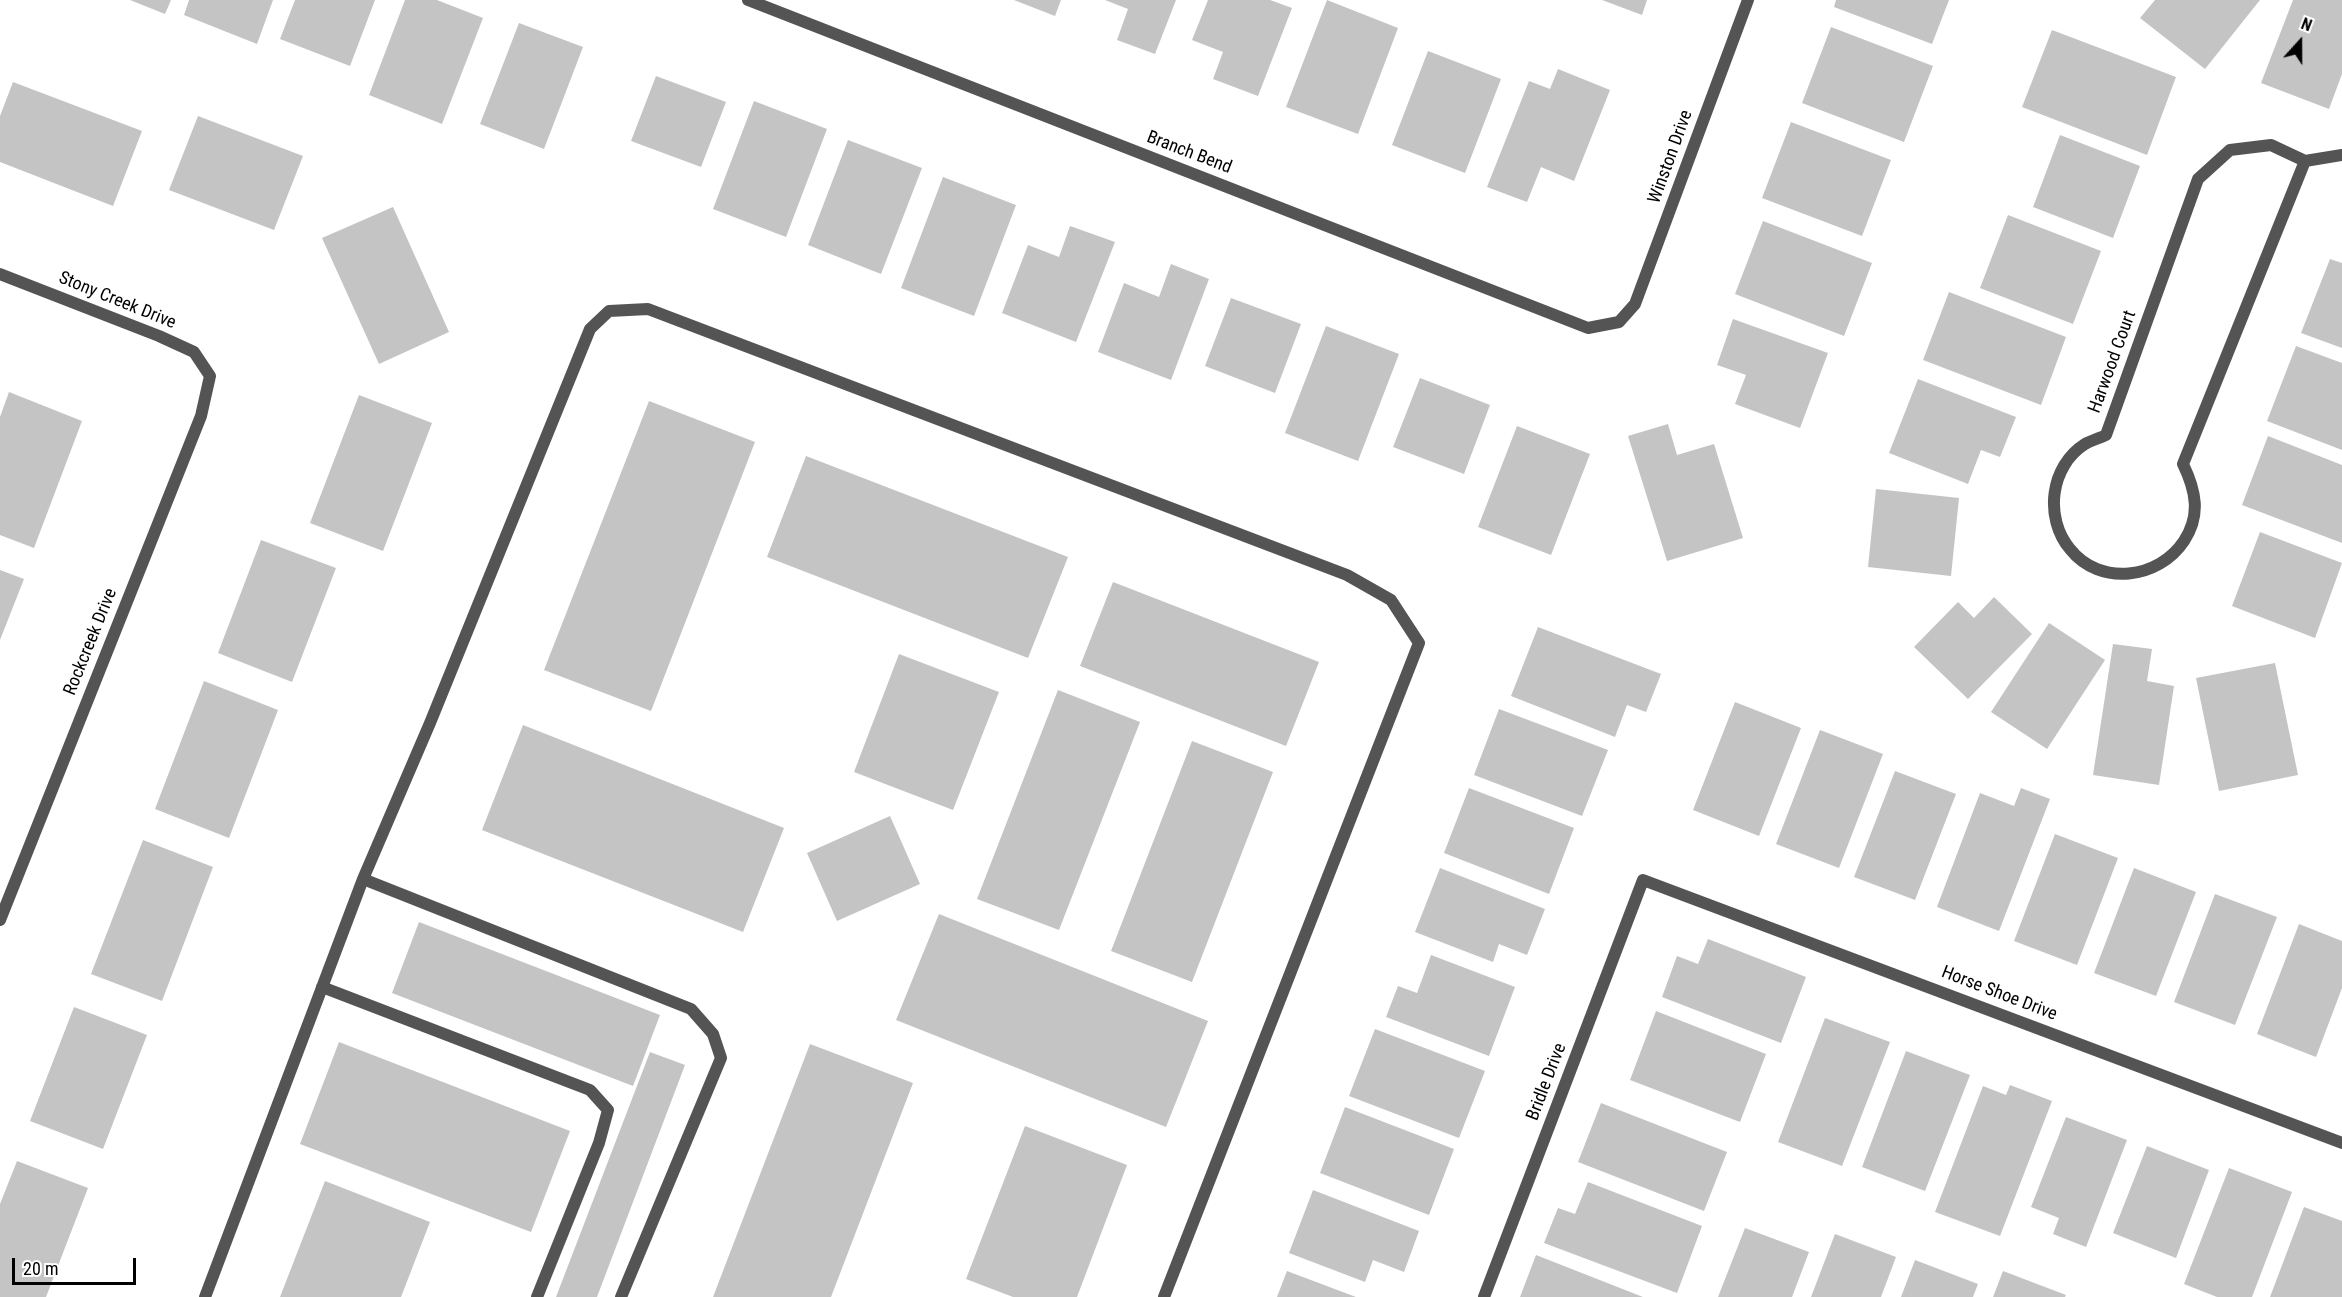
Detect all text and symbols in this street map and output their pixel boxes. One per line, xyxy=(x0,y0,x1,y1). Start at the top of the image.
north arrow xyxy=(2270,12,2330,72)
text: N xyxy=(2299,14,2315,35)
street label: Winston Drive xyxy=(1644,107,1698,207)
street label: Branch Bend xyxy=(1143,127,1235,179)
street label: Stony Creek Drive xyxy=(55,268,179,334)
street label: Harwood Court xyxy=(2084,308,2142,416)
street label: Rockcreek Drive xyxy=(60,585,122,699)
street label: Horse Shoe Drive xyxy=(1938,962,2060,1026)
street label: Bridle Drive xyxy=(1522,1040,1572,1124)
scale bar xyxy=(15,1246,140,1284)
text: 20 m xyxy=(23,1258,58,1279)

